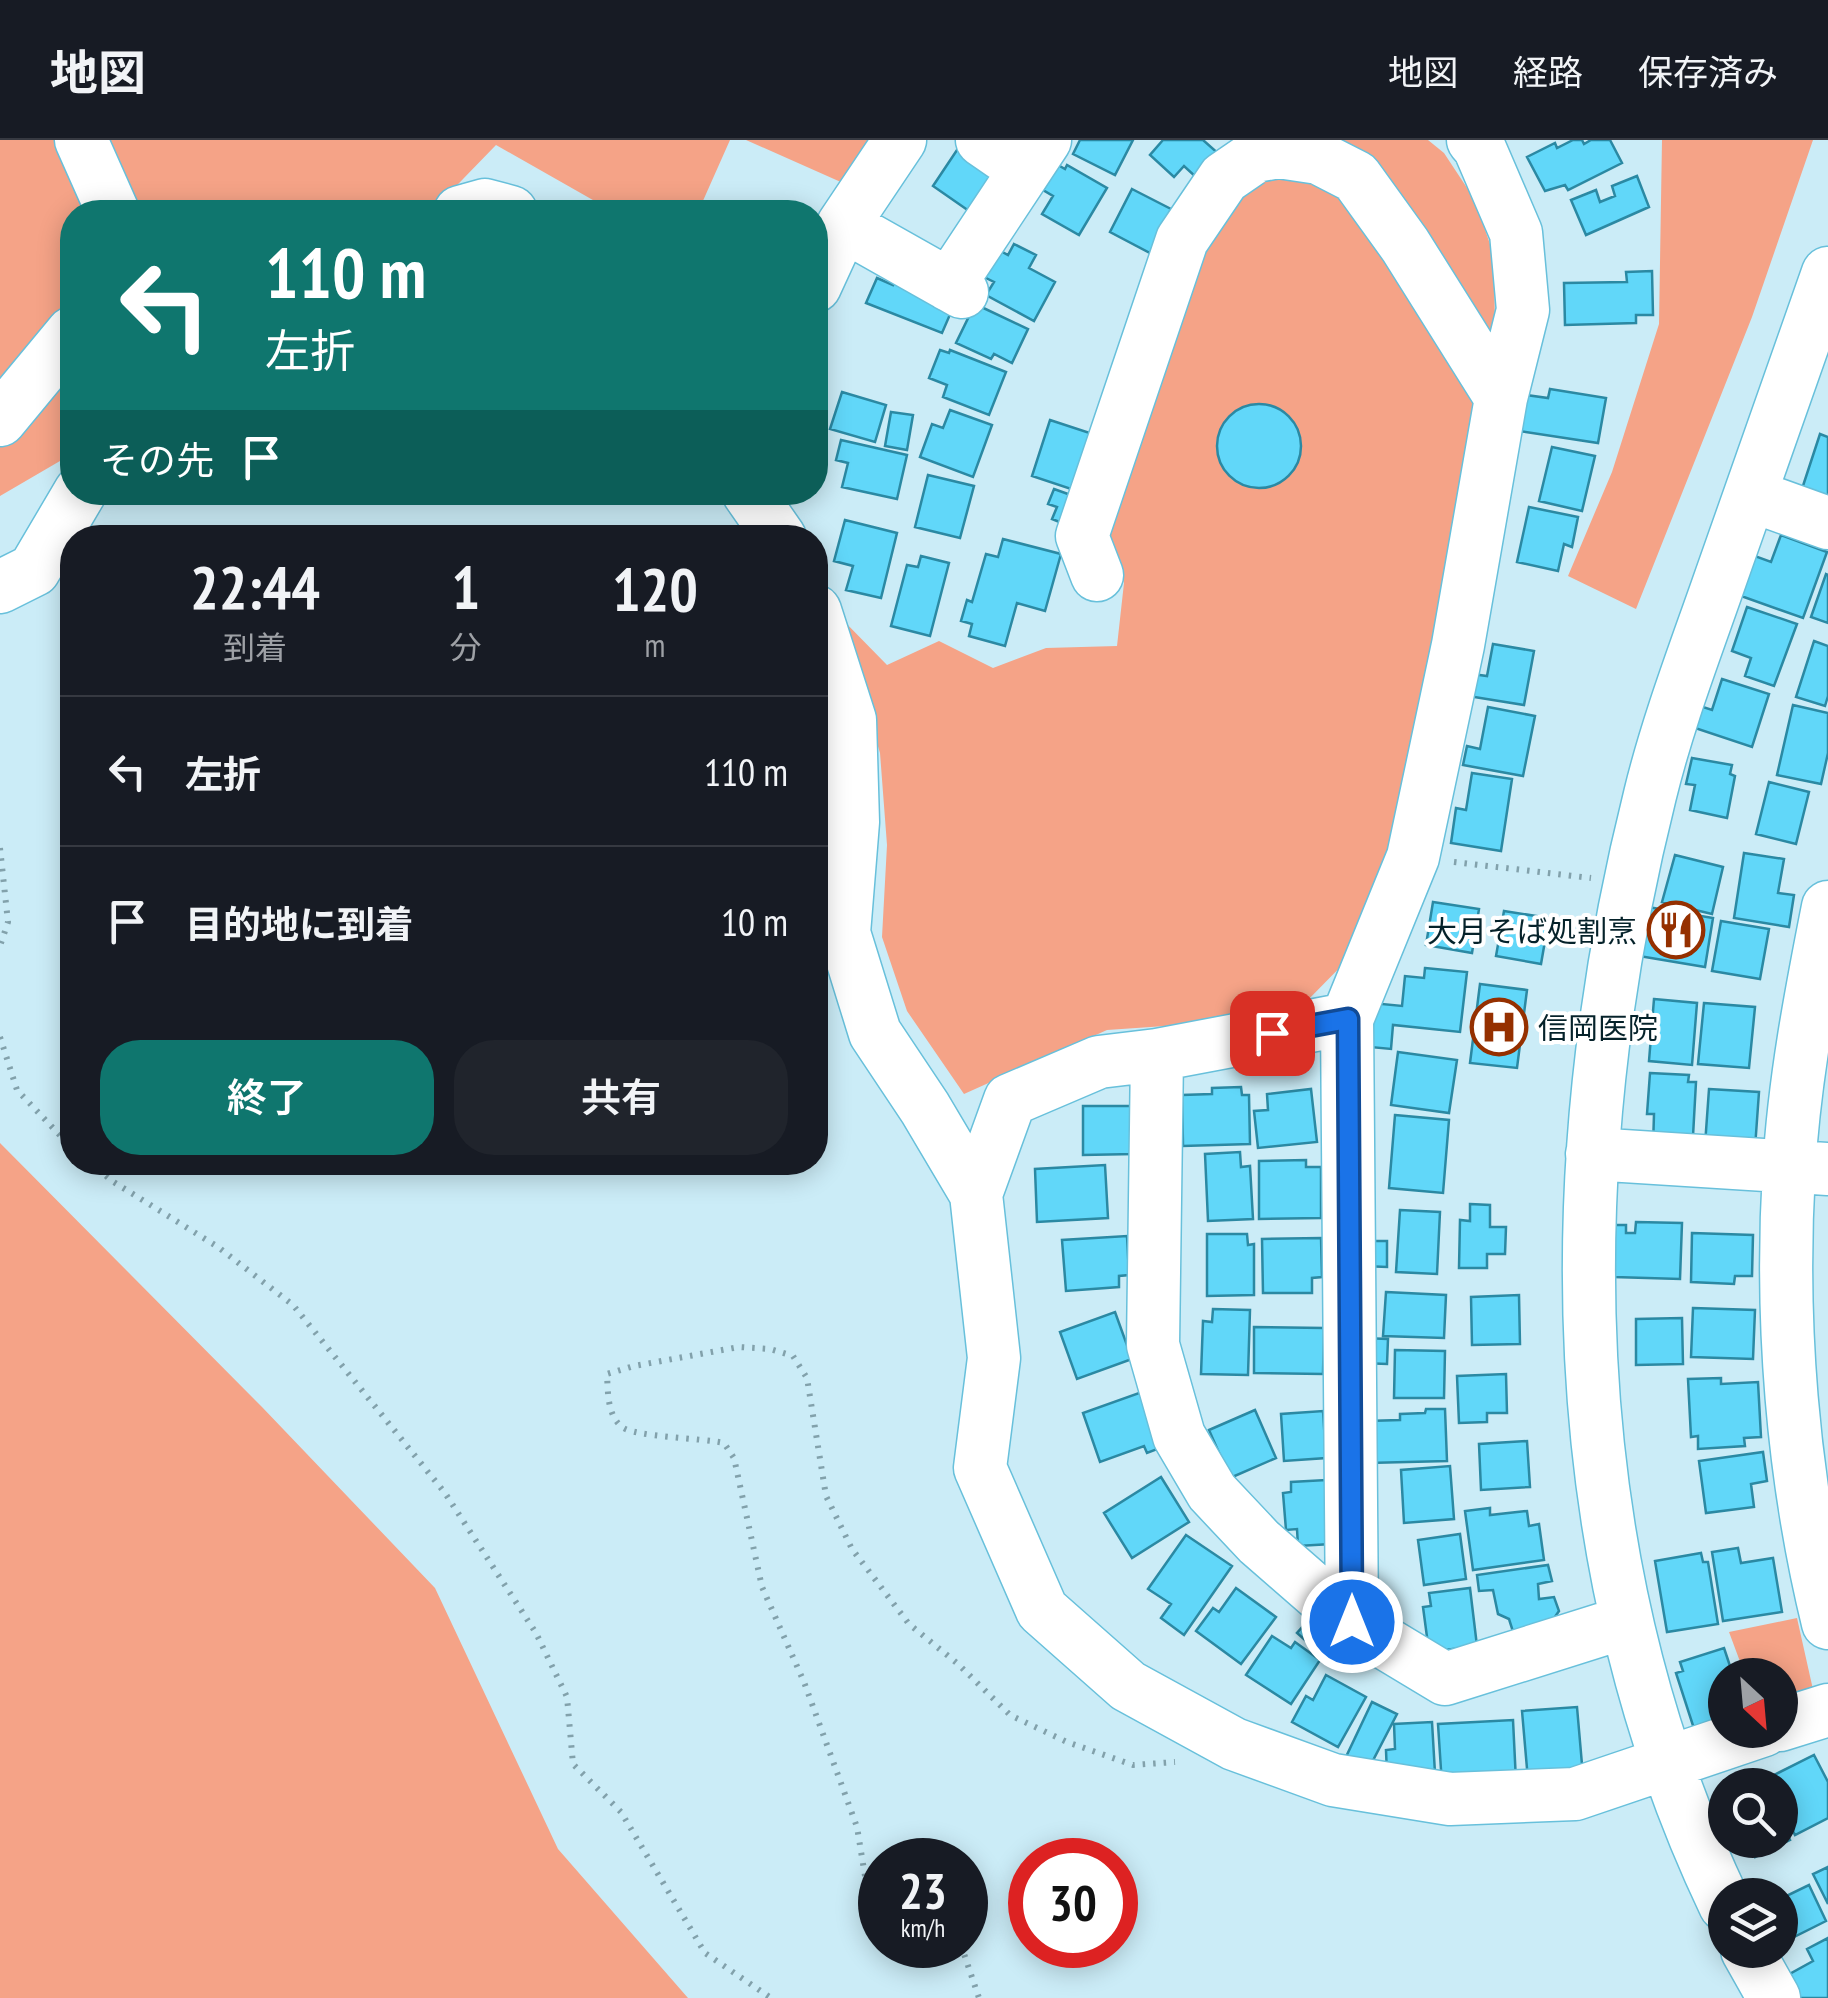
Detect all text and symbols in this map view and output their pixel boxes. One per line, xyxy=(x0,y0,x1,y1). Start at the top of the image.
text: 地図 xyxy=(50,41,146,103)
text: 地図 xyxy=(1388,49,1458,95)
text: 経路 xyxy=(1513,49,1583,95)
text: 保存済み xyxy=(1638,49,1778,95)
text: 110 m xyxy=(265,227,426,317)
icon: left xyxy=(100,240,230,370)
text: 左折 xyxy=(265,321,355,379)
icon: arrive xyxy=(234,430,289,485)
text: その先 xyxy=(100,435,214,484)
text: 22:44 xyxy=(190,548,320,626)
text: 1 xyxy=(452,548,480,626)
text: 120 xyxy=(612,550,698,628)
text: m xyxy=(644,624,665,666)
text: 到着 xyxy=(223,626,287,668)
text: 分 xyxy=(450,626,482,668)
icon: left xyxy=(100,744,155,799)
text: 110 m xyxy=(704,747,788,796)
text: 左折 xyxy=(185,749,261,798)
icon: arrive xyxy=(100,894,155,949)
text: 10 m xyxy=(721,897,788,946)
text: 目的地に到着 xyxy=(185,899,413,948)
restaurant icon: 大月そば処割烹 xyxy=(1646,900,1706,960)
place label: 大月そば処割烹 xyxy=(1427,911,1637,950)
pin xyxy=(1230,991,1315,1076)
hospital icon: 信岡医院 xyxy=(1469,997,1529,1057)
icon: arrive xyxy=(1245,1006,1300,1061)
place label: 信岡医院 xyxy=(1538,1008,1658,1047)
button: 終了 xyxy=(100,1040,434,1155)
button: 共有 xyxy=(454,1040,788,1155)
position arrow xyxy=(1300,1570,1404,1674)
north arrow xyxy=(1708,1658,1798,1748)
map controls xyxy=(1708,1658,1798,1968)
button: search xyxy=(1708,1768,1798,1858)
speed limit sign: 30 xyxy=(1008,1838,1138,1968)
text: 23 xyxy=(899,1858,947,1923)
button: layers xyxy=(1708,1878,1798,1968)
text: km/h xyxy=(901,1912,945,1944)

